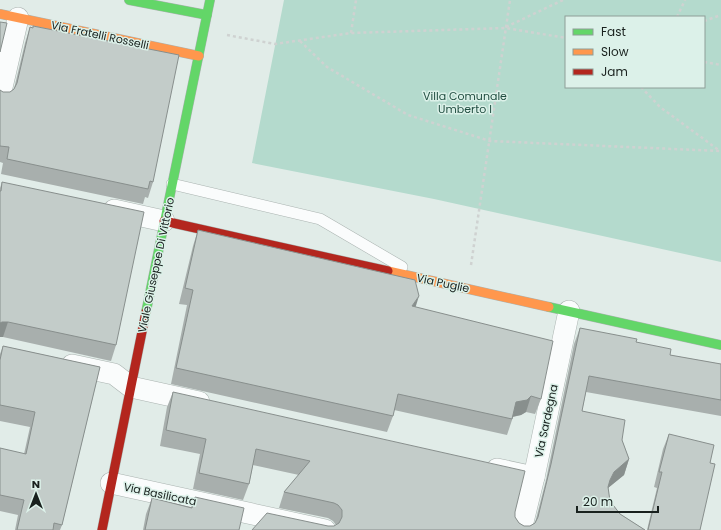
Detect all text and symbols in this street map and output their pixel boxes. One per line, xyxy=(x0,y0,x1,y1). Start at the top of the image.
legend xyxy=(565,16,705,88)
street label: Via Fratelli Rosselli xyxy=(50,17,151,53)
text: Fast xyxy=(601,23,626,40)
text: Slow xyxy=(601,43,629,60)
text: Jam xyxy=(601,63,628,80)
park label: Villa Comunale Umberto I xyxy=(423,88,507,117)
street label: Viale Giuseppe Di Vittorio xyxy=(134,196,178,334)
street label: Via Puglie xyxy=(415,270,471,296)
street label: Via Sardegna xyxy=(530,383,562,459)
north arrow xyxy=(16,474,56,514)
text: N xyxy=(32,476,40,492)
street label: Via Basilicata xyxy=(122,478,198,510)
scale bar xyxy=(577,488,658,514)
text: 20 m xyxy=(583,493,613,510)

